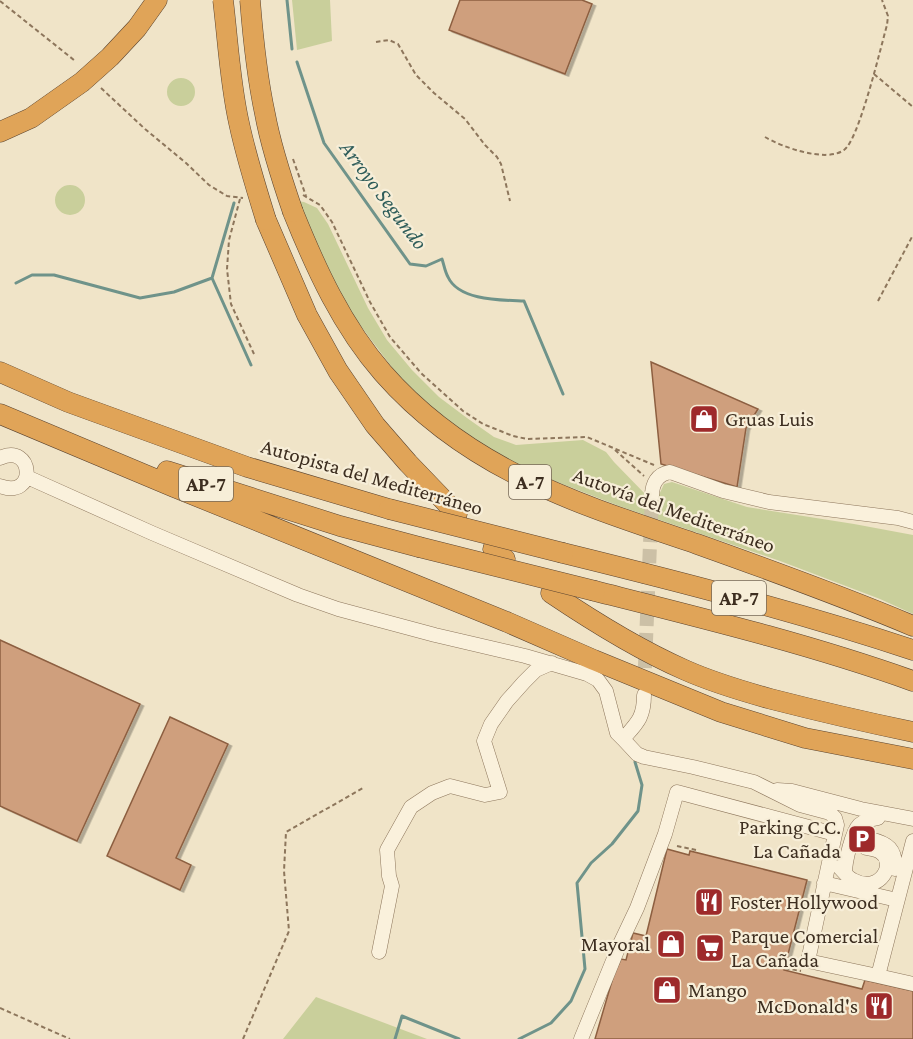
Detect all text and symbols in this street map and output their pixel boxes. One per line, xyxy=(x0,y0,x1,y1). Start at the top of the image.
water label: Arroyo Segundo xyxy=(334,135,433,254)
shop icon: Gruas Luis xyxy=(688,403,720,435)
place label: Gruas Luis xyxy=(725,407,814,431)
street label: Autopista del Mediterráneo xyxy=(258,434,486,520)
street label: Autovía del Mediterráneo xyxy=(570,462,778,558)
road number: A-7 xyxy=(509,465,551,499)
road number: AP-7 xyxy=(179,467,233,501)
road number: AP-7 xyxy=(712,581,766,615)
place label: Parking C.C. La Cañada xyxy=(739,815,841,863)
parking icon: Parking C.C. La Cañada xyxy=(846,823,878,855)
restaurant icon: Foster Hollywood xyxy=(693,886,725,918)
place label: Foster Hollywood xyxy=(730,890,878,914)
place label: Parque Comercial La Cañada xyxy=(731,924,878,972)
shop icon: Mayoral xyxy=(655,928,687,960)
place label: Mayoral xyxy=(581,932,650,956)
supermarket icon: Parque Comercial La Cañada xyxy=(694,932,726,964)
shop icon: Mango xyxy=(651,974,683,1006)
place label: Mango xyxy=(688,978,747,1002)
restaurant icon: McDonald's xyxy=(863,990,895,1022)
place label: McDonald's xyxy=(757,994,858,1018)

